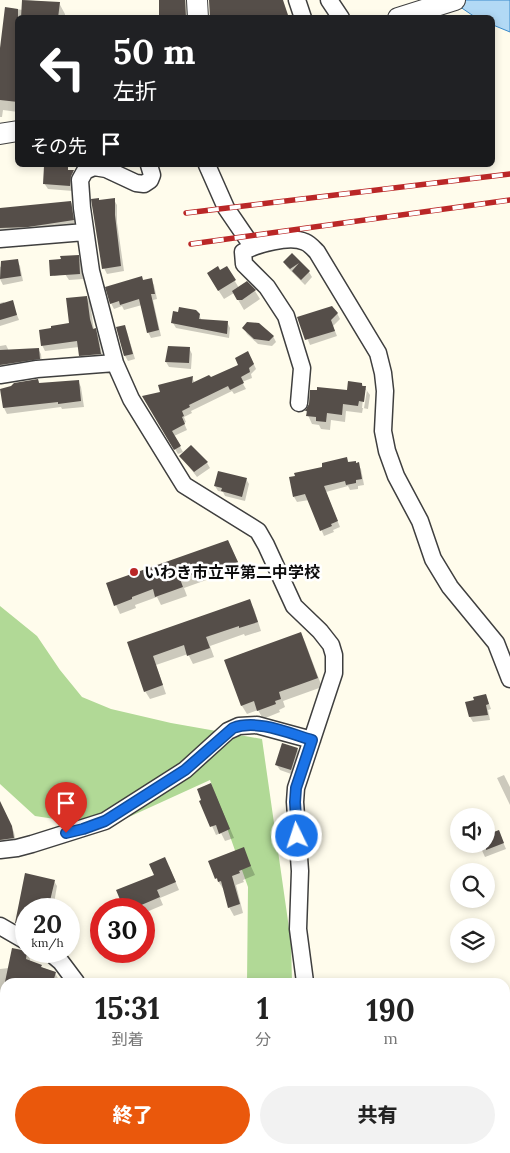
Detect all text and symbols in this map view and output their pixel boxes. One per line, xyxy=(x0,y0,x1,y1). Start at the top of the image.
text: 50 m xyxy=(113,29,196,74)
icon: left xyxy=(30,35,95,100)
text: 左折 xyxy=(113,77,157,105)
icon: arrive xyxy=(97,130,125,158)
text: その先 xyxy=(30,134,87,158)
place label: いわき市立平第二中学校 xyxy=(144,562,320,582)
marker: いわき市立平第二中学校 xyxy=(128,566,140,578)
pin xyxy=(45,782,87,833)
icon: arrive xyxy=(52,789,80,817)
map controls xyxy=(450,808,495,963)
button: sound xyxy=(450,808,495,853)
position arrow xyxy=(270,809,322,861)
button: search xyxy=(450,863,495,908)
speed limit sign: 30 xyxy=(90,898,155,963)
text: 20 xyxy=(33,908,62,940)
button: layers xyxy=(450,918,495,963)
text: km/h xyxy=(31,935,64,950)
text: 15:31 xyxy=(95,989,160,1027)
text: 1 xyxy=(257,989,269,1027)
text: 190 xyxy=(366,991,415,1029)
text: m xyxy=(383,1028,398,1048)
text: 到着 xyxy=(112,1029,144,1049)
text: 分 xyxy=(255,1029,271,1049)
button: 終了 xyxy=(15,1086,250,1144)
button: 共有 xyxy=(260,1086,495,1144)

